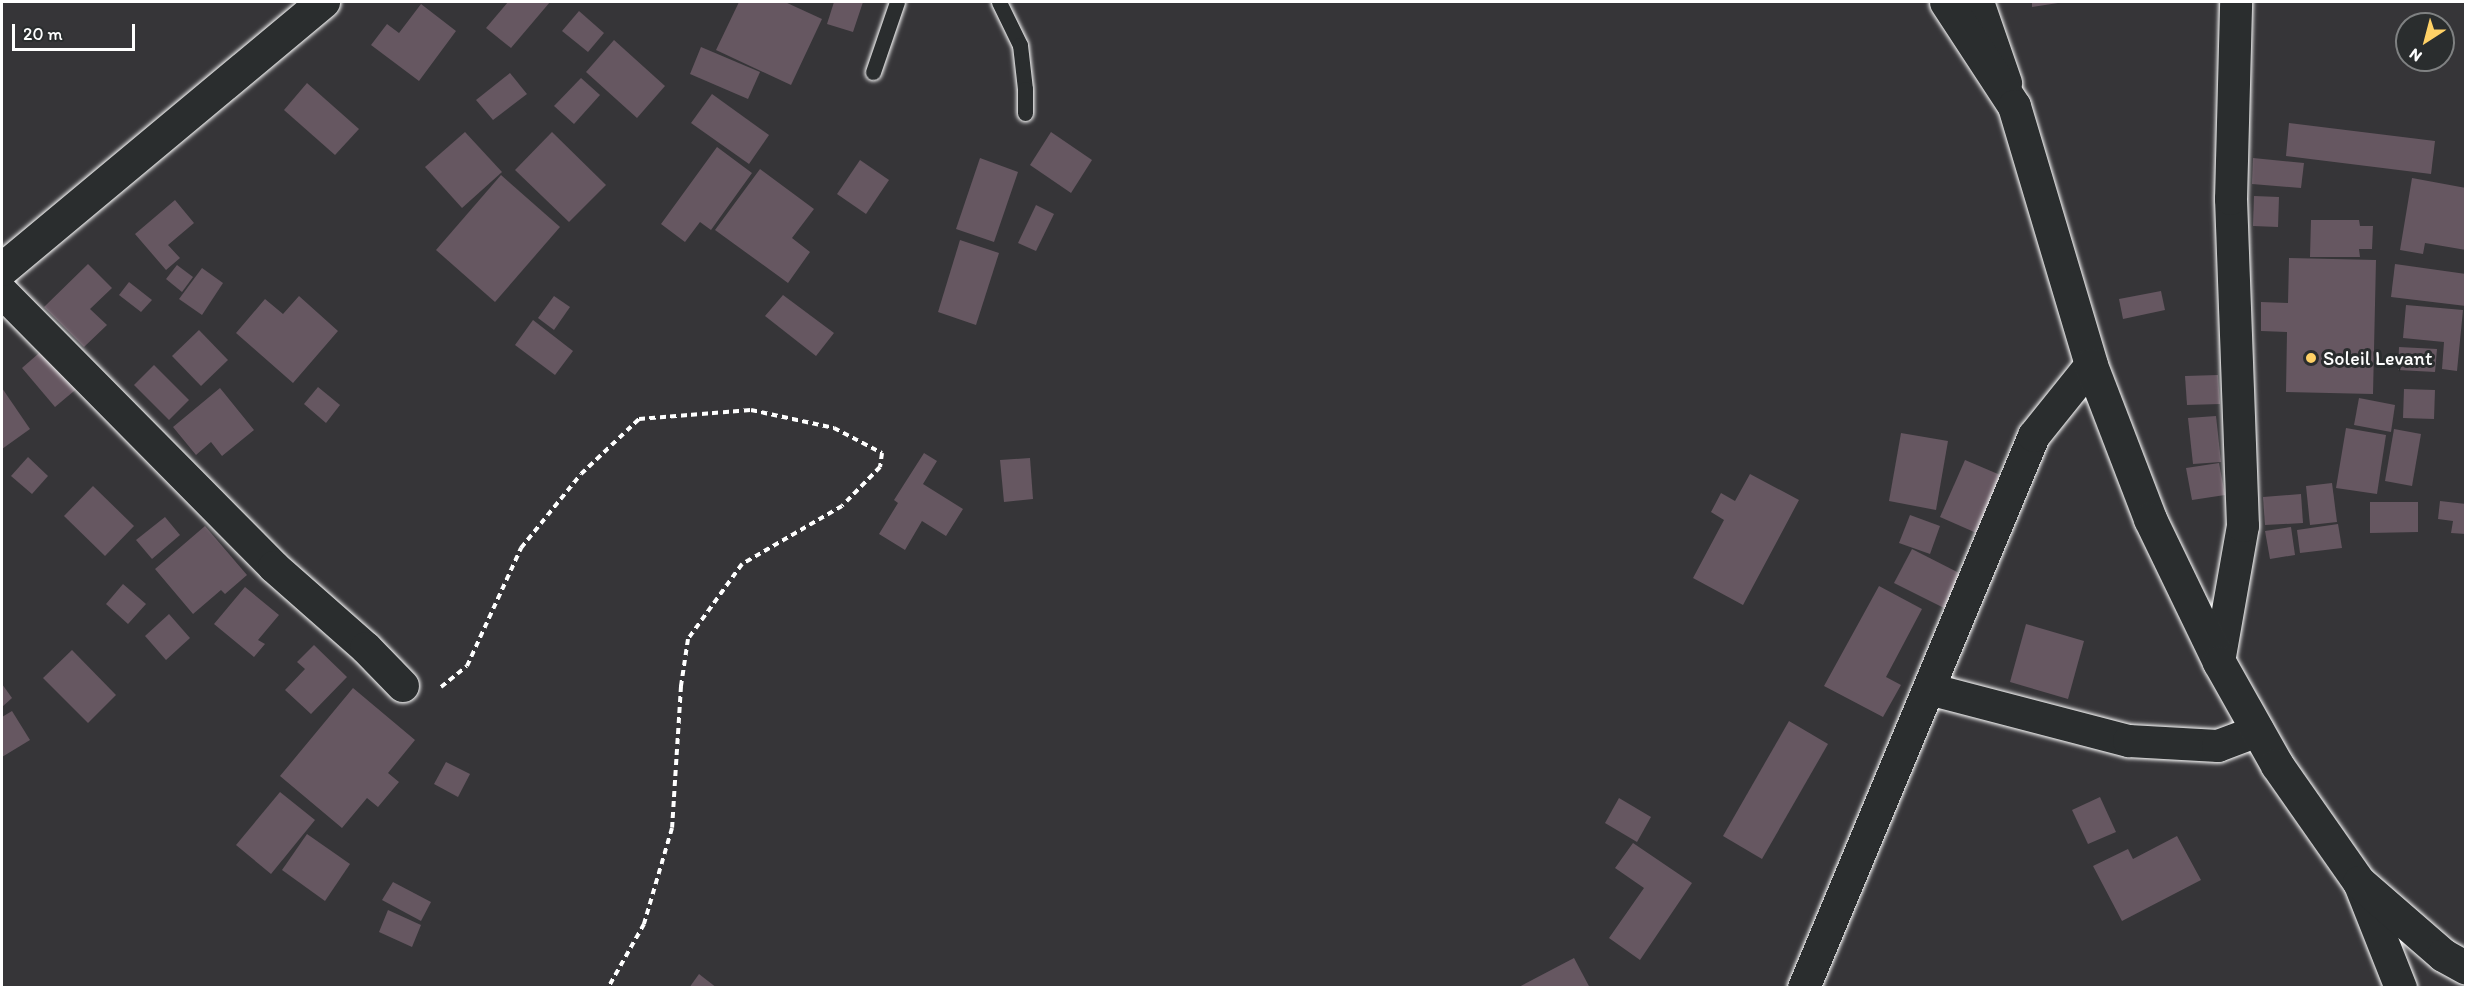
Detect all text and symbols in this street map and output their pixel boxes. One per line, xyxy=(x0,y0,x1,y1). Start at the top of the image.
scale bar xyxy=(15,12,138,50)
north arrow xyxy=(2395,12,2455,72)
text: 20 m xyxy=(23,23,63,45)
text: N xyxy=(2405,44,2425,66)
place label: Soleil Levant xyxy=(2323,346,2432,370)
marker: Soleil Levant xyxy=(2304,351,2318,365)

